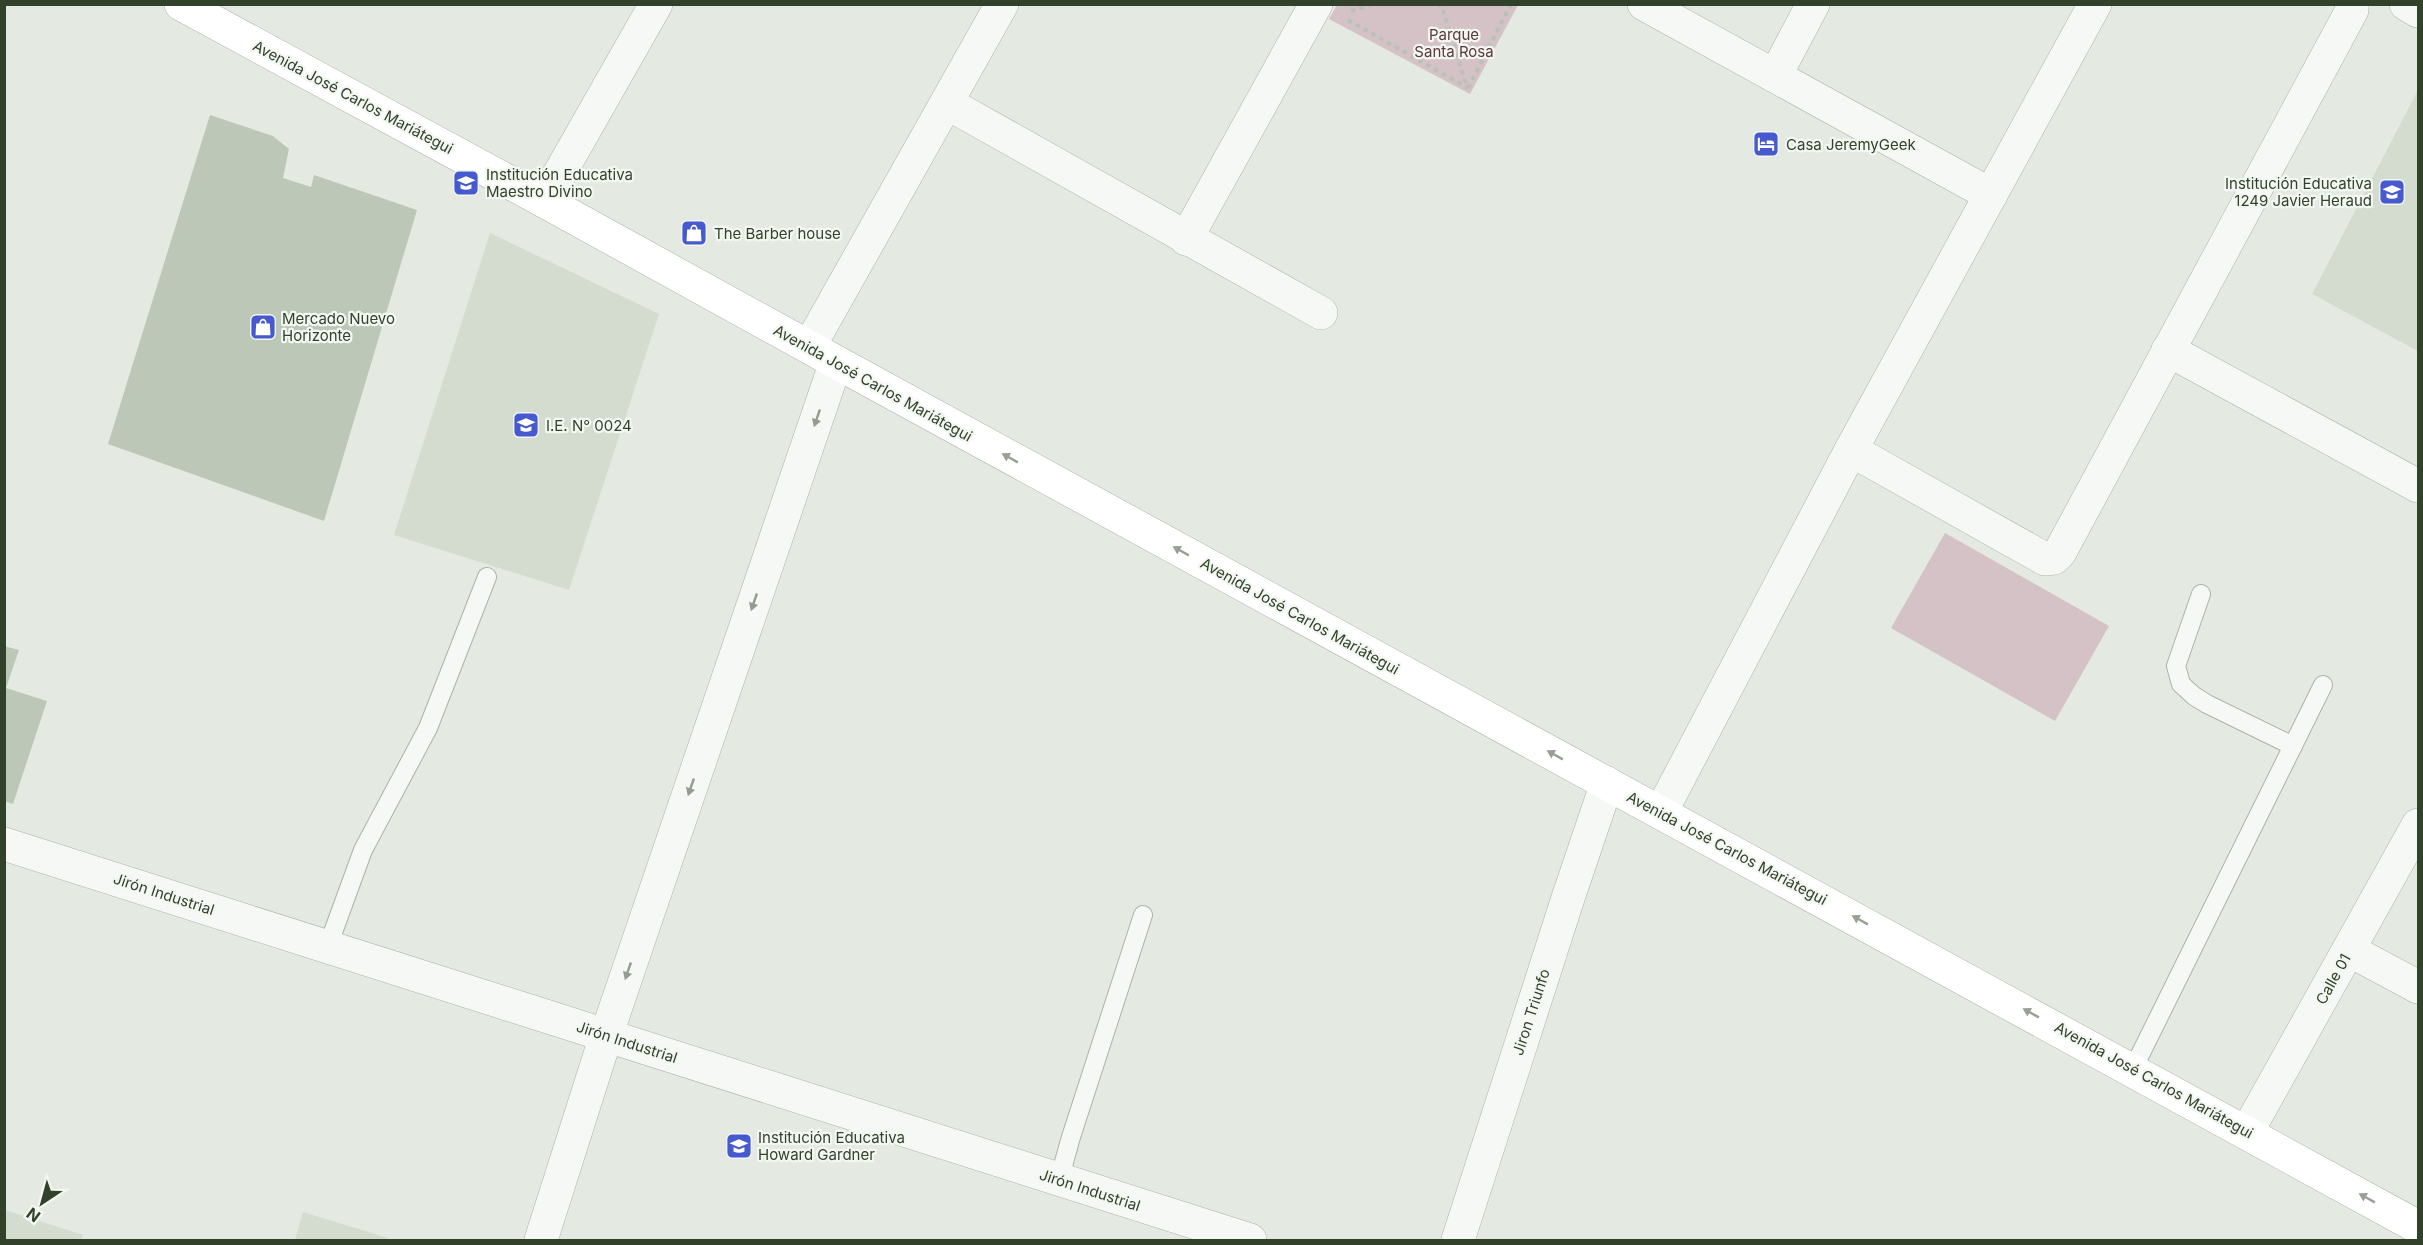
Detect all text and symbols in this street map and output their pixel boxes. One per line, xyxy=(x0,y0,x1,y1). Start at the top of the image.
park label: Parque Santa Rosa xyxy=(1414,25,1494,61)
street label: Avenida José Carlos Mariátegui xyxy=(250,36,456,158)
hotel icon: Casa JeremyGeek xyxy=(1751,129,1781,159)
place label: Casa JeremyGeek xyxy=(1786,135,1916,154)
place label: Institución Educativa Maestro Divino xyxy=(486,165,633,201)
school or university icon: Institución Educativa Maestro Divino xyxy=(451,168,481,198)
place label: Institución Educativa 1249 Javier Heraud xyxy=(2225,174,2372,210)
school or university icon: Institución Educativa 1249 Javier Heraud xyxy=(2377,177,2407,207)
shop icon: The Barber house xyxy=(679,218,709,248)
place label: The Barber house xyxy=(714,224,841,243)
place label: Mercado Nuevo Horizonte xyxy=(282,309,395,345)
shop icon: Mercado Nuevo Horizonte xyxy=(248,312,278,342)
street label: Avenida José Carlos Mariátegui xyxy=(770,320,976,446)
one-way arrow xyxy=(811,409,821,427)
school or university icon: I.E. N° 0024 xyxy=(511,410,541,440)
place label: I.E. N° 0024 xyxy=(546,416,632,435)
one-way arrow xyxy=(1001,453,1018,463)
one-way arrow xyxy=(1173,546,1190,556)
street label: Avenida José Carlos Mariátegui xyxy=(1197,553,1403,679)
one-way arrow xyxy=(749,593,758,611)
one-way arrow xyxy=(1546,750,1563,760)
one-way arrow xyxy=(686,778,695,796)
street label: Avenida José Carlos Mariátegui xyxy=(1624,787,1830,909)
street label: Jirón Industrial xyxy=(111,869,217,919)
one-way arrow xyxy=(1851,915,1868,925)
street label: Calle 01 xyxy=(2311,950,2355,1008)
one-way arrow xyxy=(623,962,632,980)
street label: Jiron Triunfo xyxy=(1508,966,1554,1058)
one-way arrow xyxy=(2022,1008,2039,1018)
street label: Jirón Industrial xyxy=(574,1017,680,1067)
street label: Avenida José Carlos Mariátegui xyxy=(2051,1017,2257,1143)
place label: Institución Educativa Howard Gardner xyxy=(758,1128,905,1164)
school or university icon: Institución Educativa Howard Gardner xyxy=(724,1131,754,1161)
street label: Jirón Industrial xyxy=(1037,1165,1143,1215)
north arrow xyxy=(12,1173,72,1233)
one-way arrow xyxy=(2359,1193,2376,1203)
text: N xyxy=(22,1203,44,1227)

